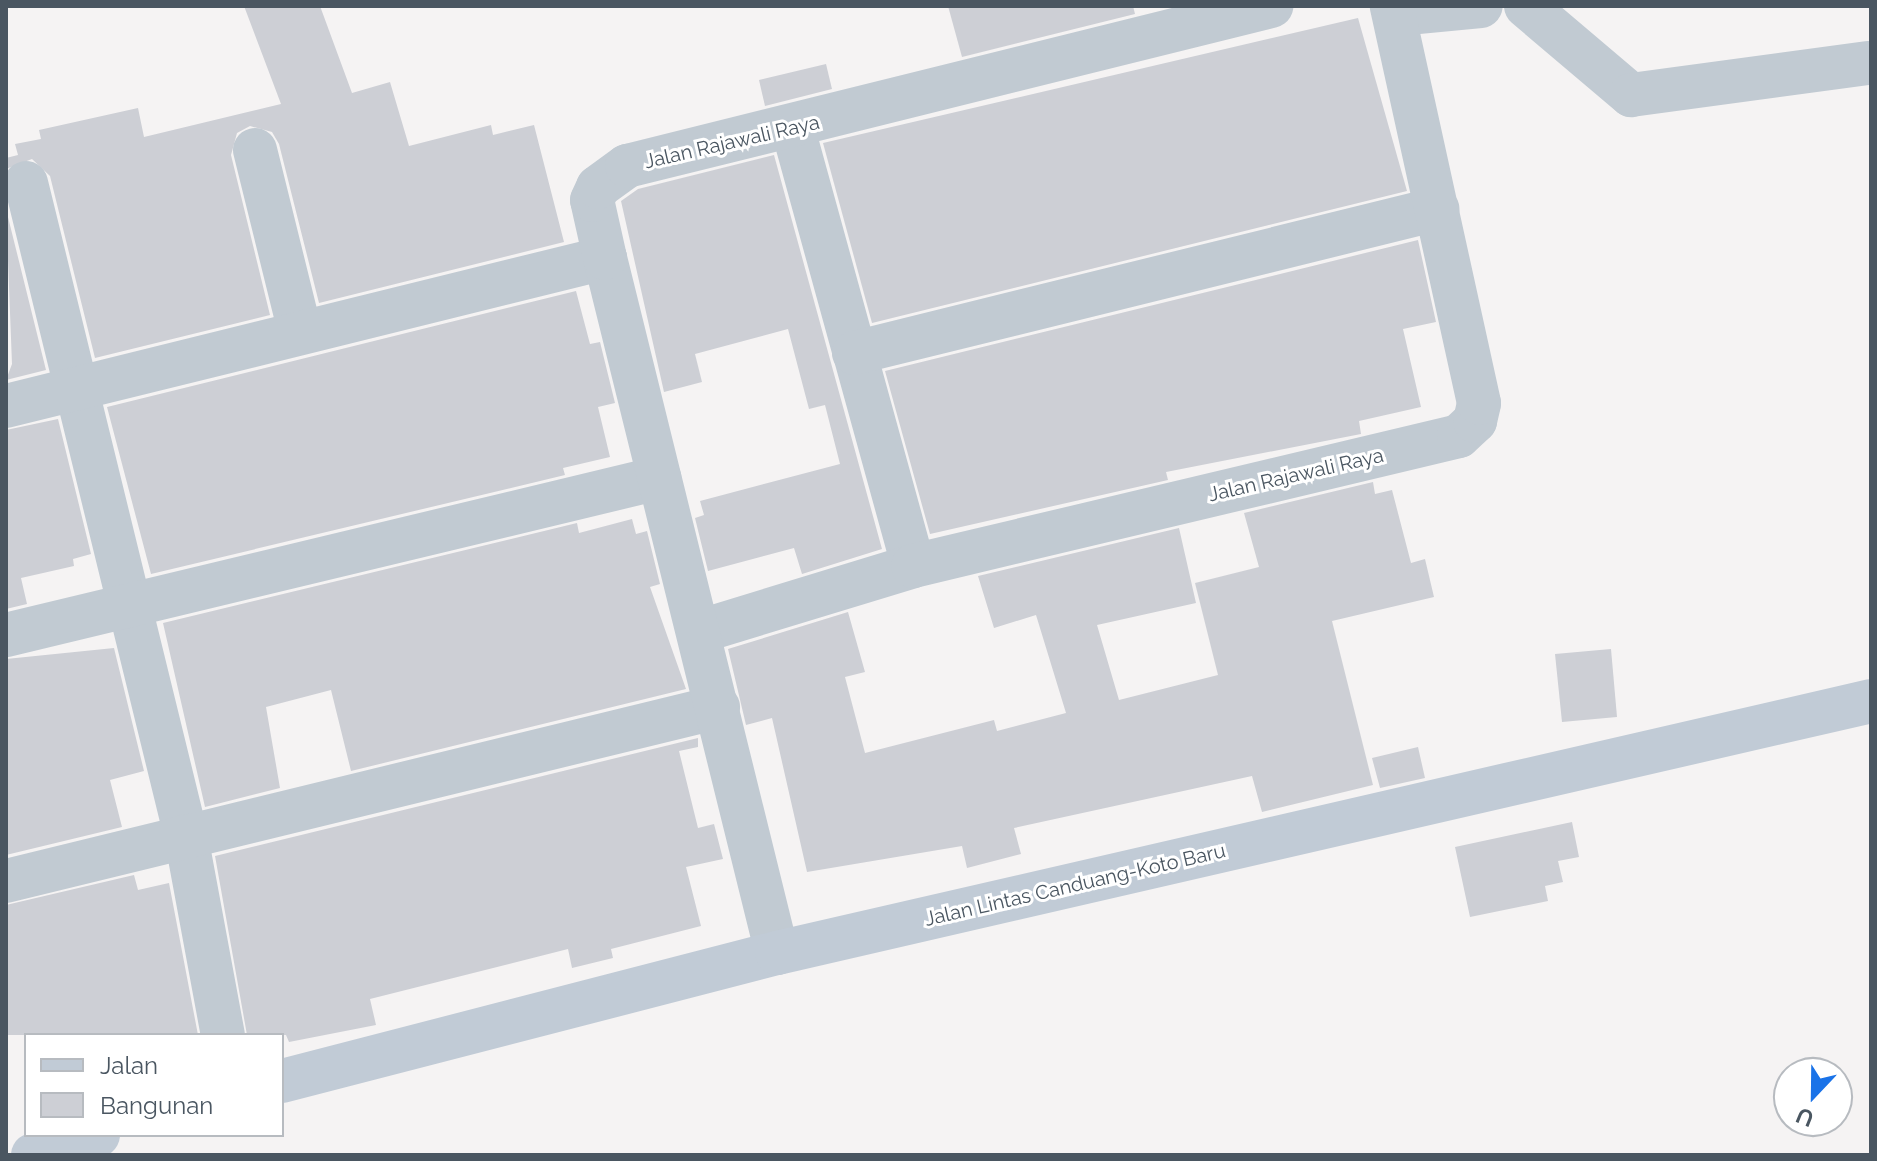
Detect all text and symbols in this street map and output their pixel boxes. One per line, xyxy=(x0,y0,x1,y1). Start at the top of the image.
street label: Jalan Rajawali Raya xyxy=(642,110,822,174)
street label: Jalan Rajawali Raya xyxy=(1206,443,1386,507)
street label: Jalan Lintas Canduang-Koto Baru xyxy=(922,839,1228,931)
legend xyxy=(24,1033,284,1137)
text: Jalan xyxy=(100,1051,158,1080)
north arrow xyxy=(1773,1057,1853,1137)
text: Bangunan xyxy=(100,1091,213,1120)
text: U xyxy=(1792,1102,1817,1133)

